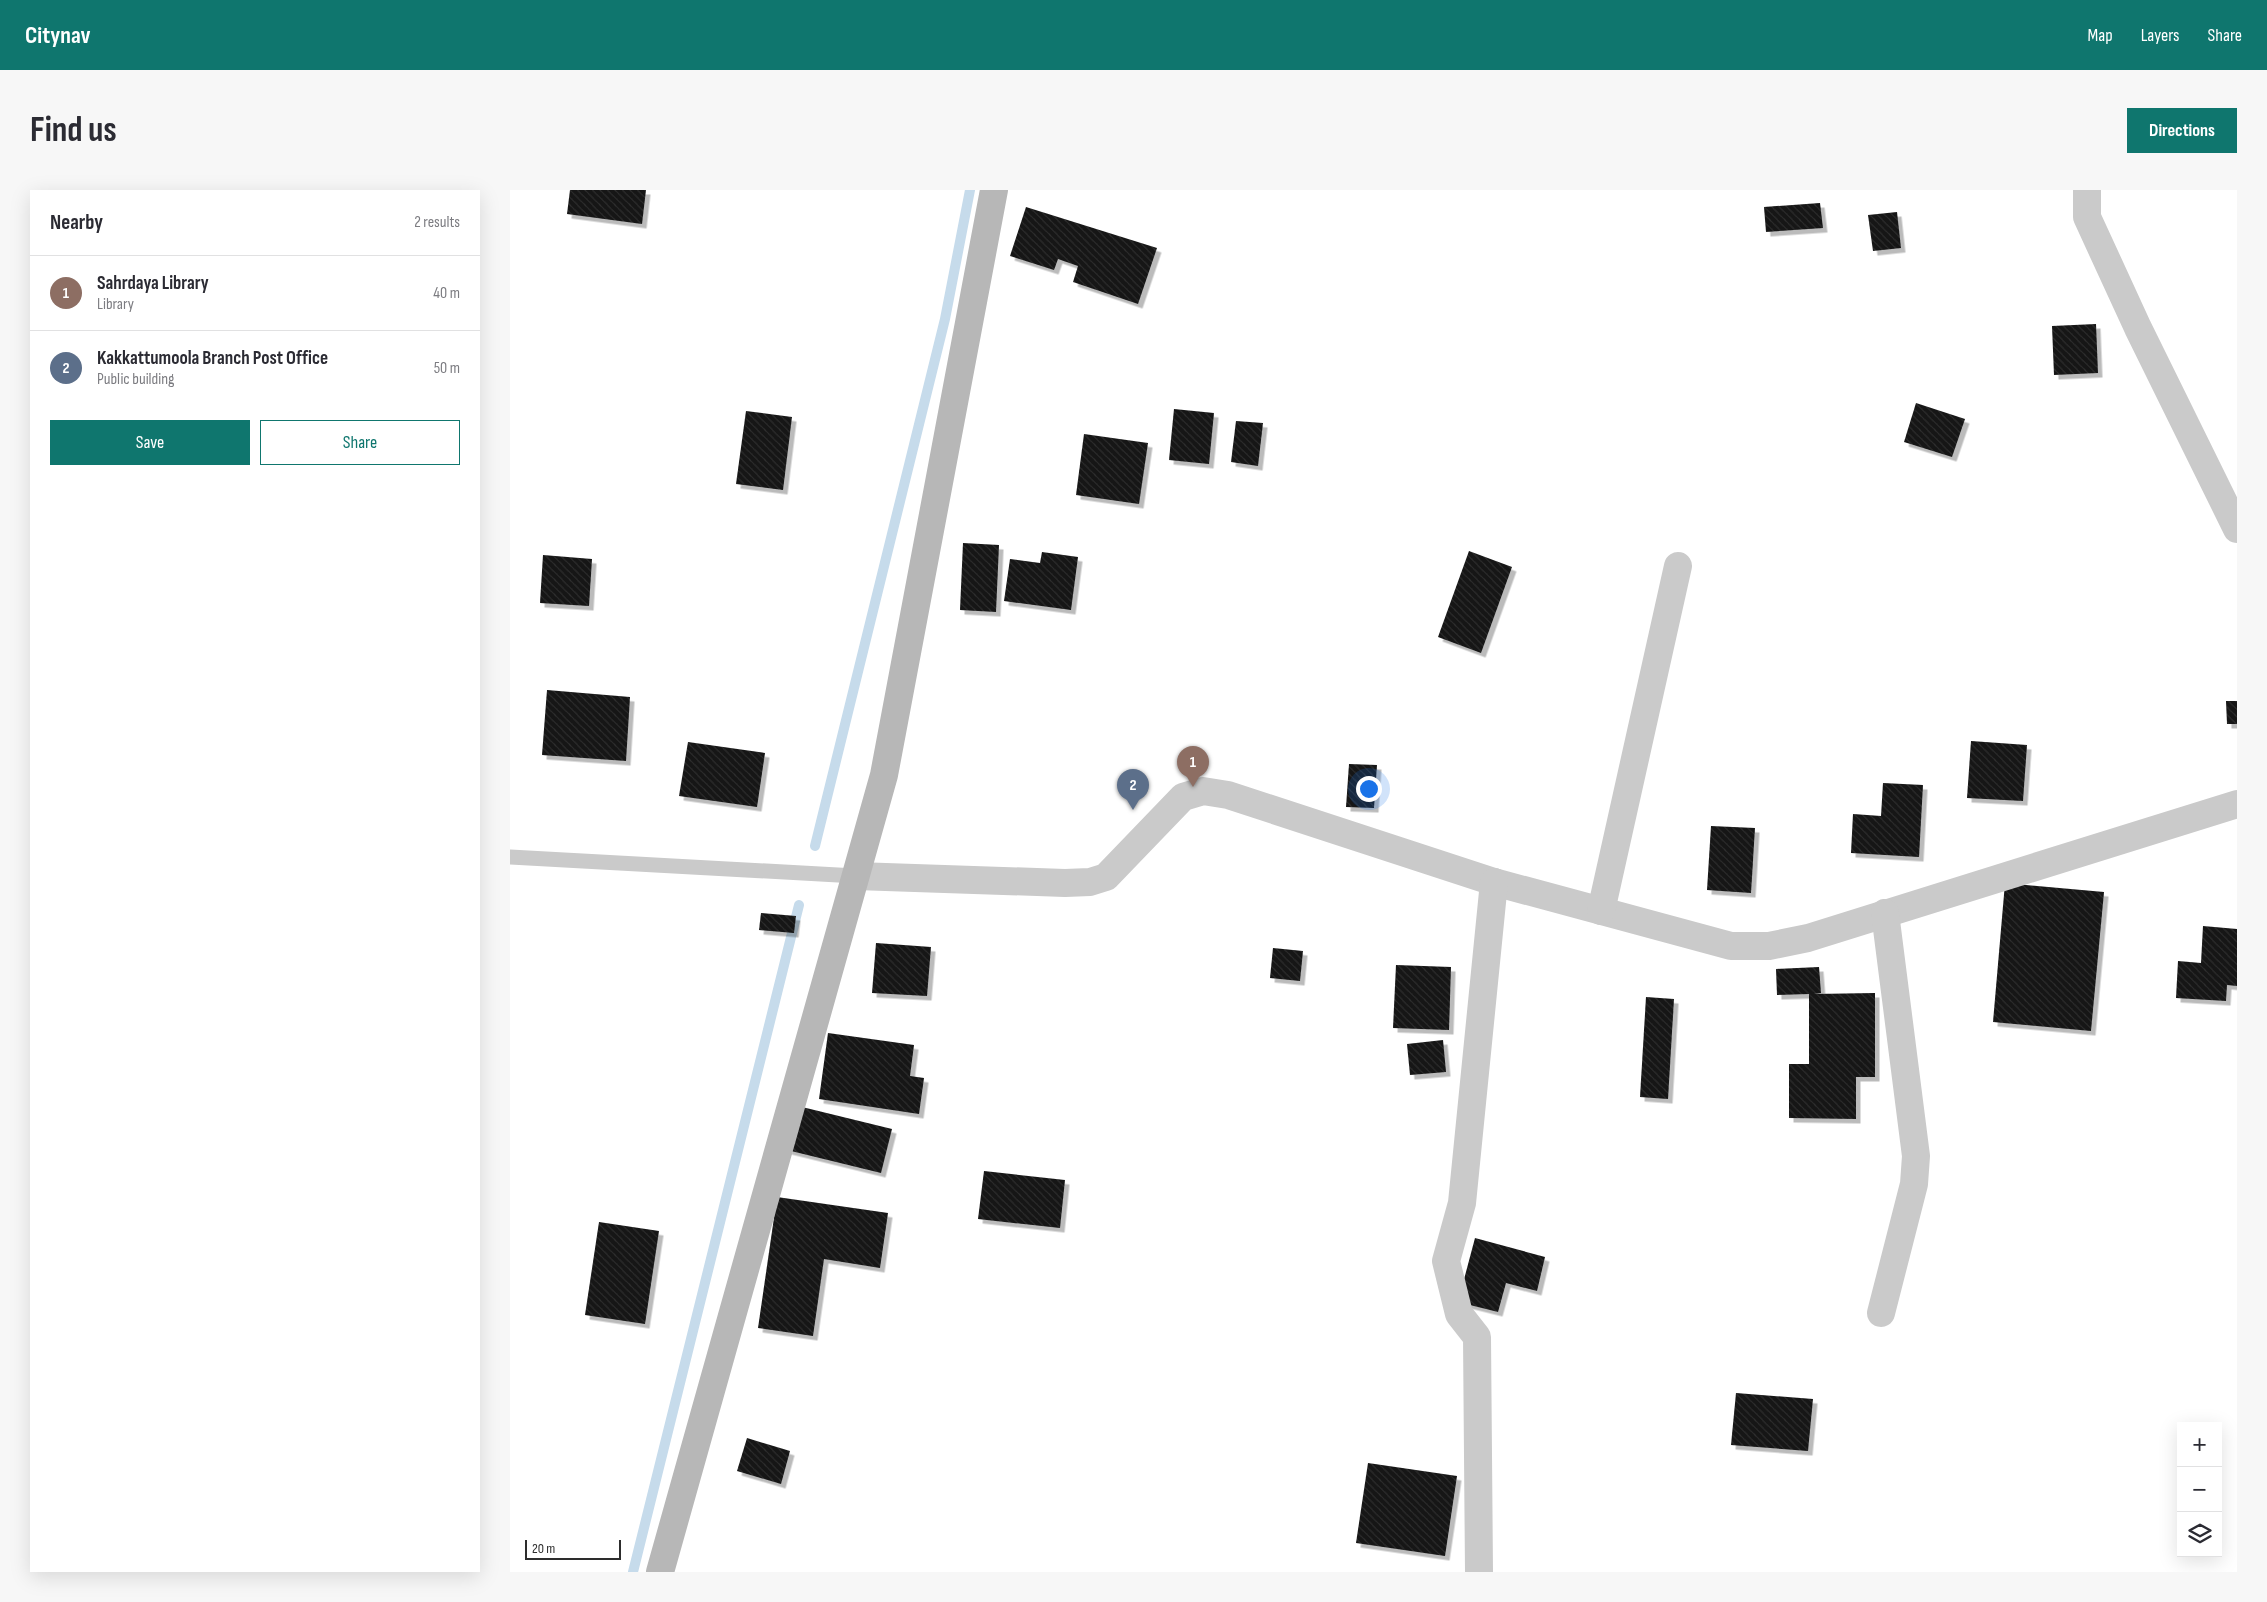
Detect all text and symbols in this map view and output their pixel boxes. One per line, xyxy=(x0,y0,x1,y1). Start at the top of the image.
text: Citynav xyxy=(25,21,91,50)
text: Map xyxy=(2088,25,2113,46)
text: Layers xyxy=(2141,25,2180,46)
text: Share xyxy=(2208,25,2242,46)
button: Directions xyxy=(2127,108,2237,153)
text: Find us xyxy=(30,109,117,152)
text: Nearby xyxy=(50,210,103,235)
text: 2 results xyxy=(414,213,460,232)
text: Sahrdaya Library xyxy=(97,272,209,295)
text: 1 xyxy=(63,284,69,303)
text: 40 m xyxy=(433,284,460,303)
text: Library xyxy=(97,295,134,314)
text: Kakkattumoola Branch Post Office xyxy=(97,347,328,370)
text: 2 xyxy=(62,359,70,378)
text: 50 m xyxy=(434,359,460,378)
text: Public building xyxy=(97,370,174,389)
button: Save xyxy=(50,420,250,465)
button: Share xyxy=(260,420,460,465)
pin: 1 xyxy=(1177,746,1209,787)
pin: 2 xyxy=(1117,769,1149,810)
your location xyxy=(1356,776,1382,802)
map controls xyxy=(2177,1422,2222,1557)
button: + xyxy=(2177,1422,2222,1467)
button: − xyxy=(2177,1467,2222,1512)
button: layers xyxy=(2177,1512,2222,1557)
scale bar xyxy=(525,1537,621,1560)
text: 20 m xyxy=(532,1540,555,1557)

